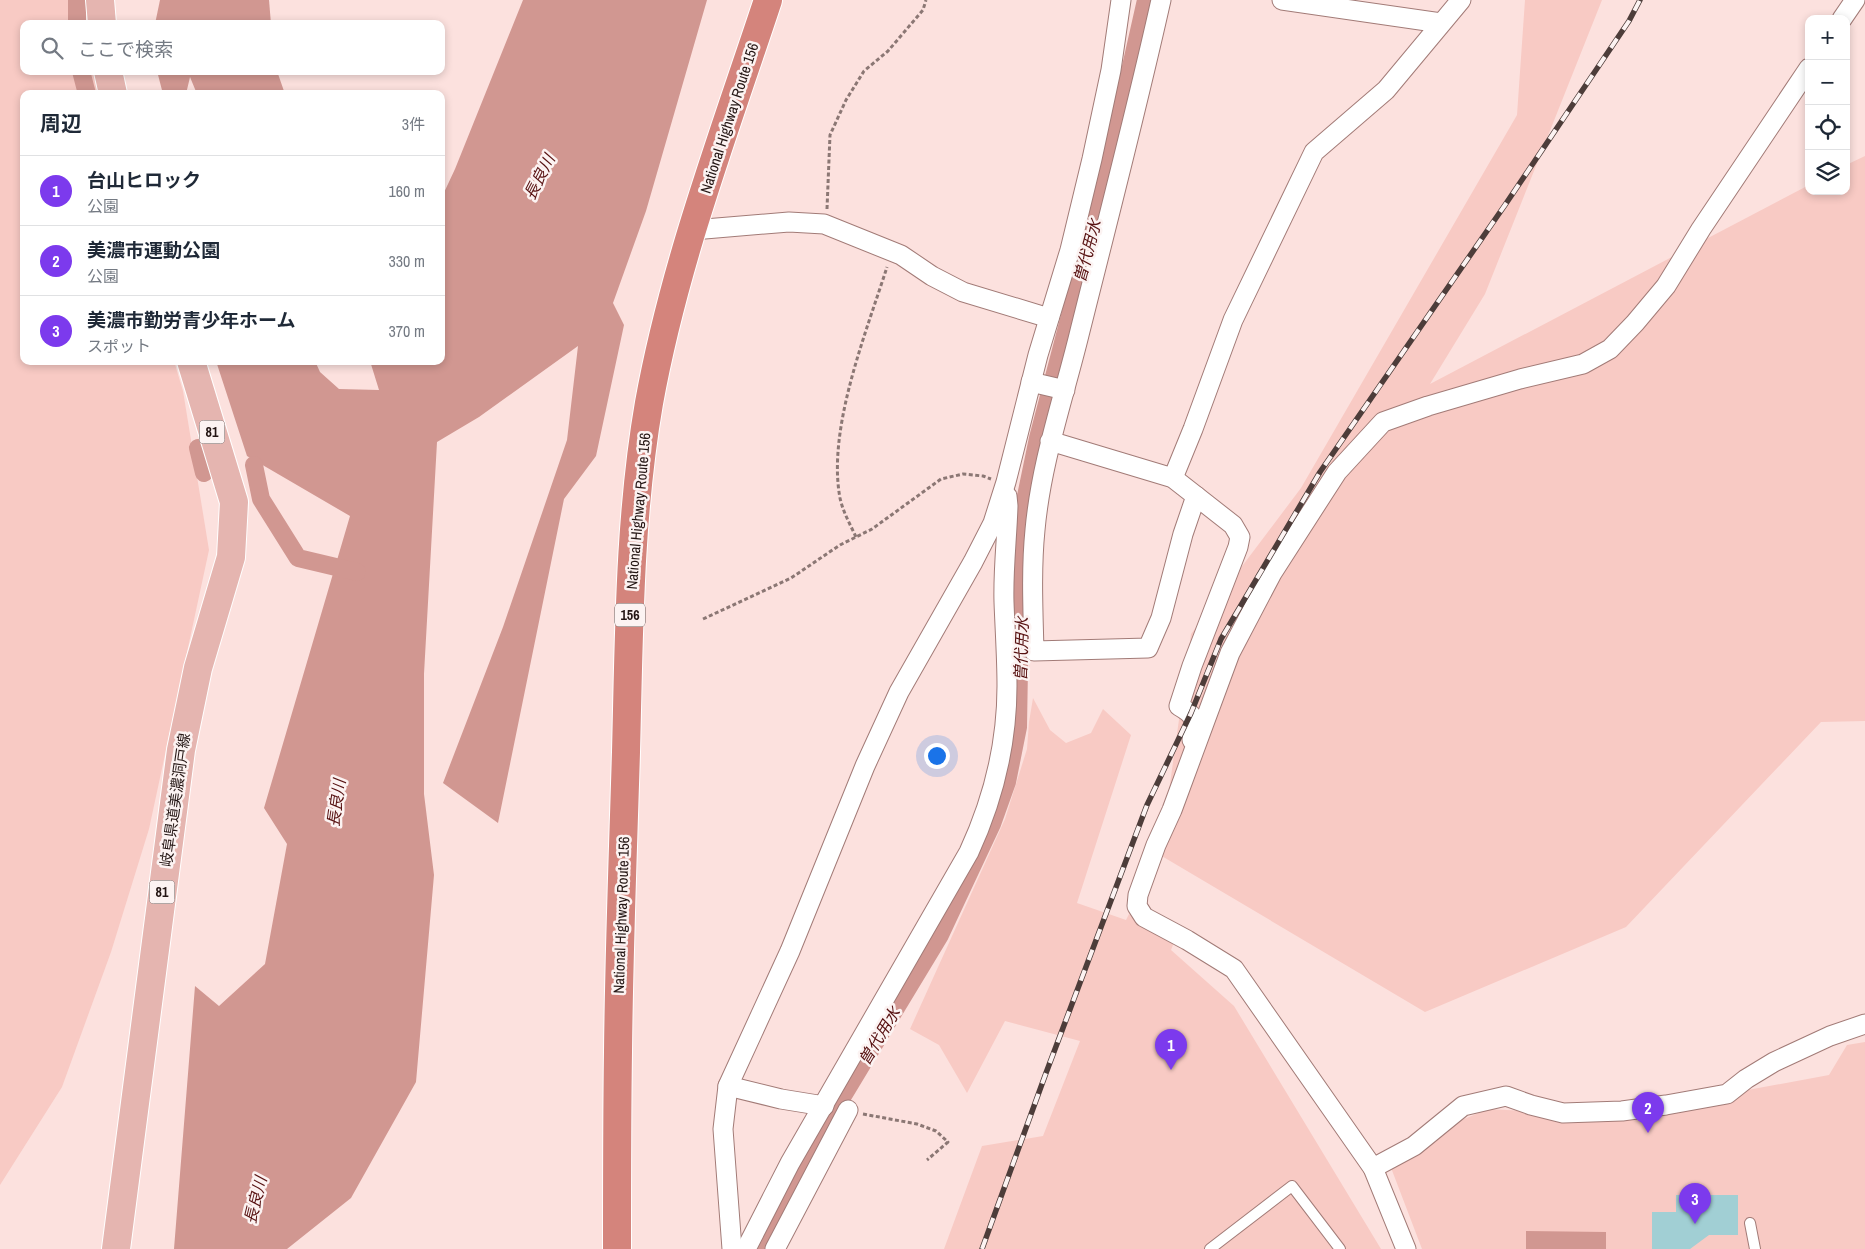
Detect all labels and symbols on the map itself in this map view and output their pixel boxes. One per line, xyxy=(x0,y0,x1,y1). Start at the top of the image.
street label: National Highway Route 156 xyxy=(695,40,763,196)
water label: 長良川 xyxy=(518,149,561,203)
water label: 曽代用水 xyxy=(1068,215,1106,285)
road number: 81 xyxy=(200,421,224,444)
street label: National Highway Route 156 xyxy=(621,432,655,590)
road number: 156 xyxy=(615,604,645,626)
water label: 曽代用水 xyxy=(1009,615,1033,681)
street label: 岐阜県道美濃洞戸線 xyxy=(155,732,195,868)
your location xyxy=(924,743,950,769)
water label: 長良川 xyxy=(322,776,351,828)
street label: National Highway Route 156 xyxy=(608,836,634,994)
road number: 81 xyxy=(150,880,174,904)
water label: 曽代用水 xyxy=(853,1001,906,1069)
pin: 1 xyxy=(1155,1029,1187,1070)
pin: 2 xyxy=(1632,1092,1664,1133)
water label: 長良川 xyxy=(239,1172,272,1226)
pin: 3 xyxy=(1679,1183,1711,1224)

